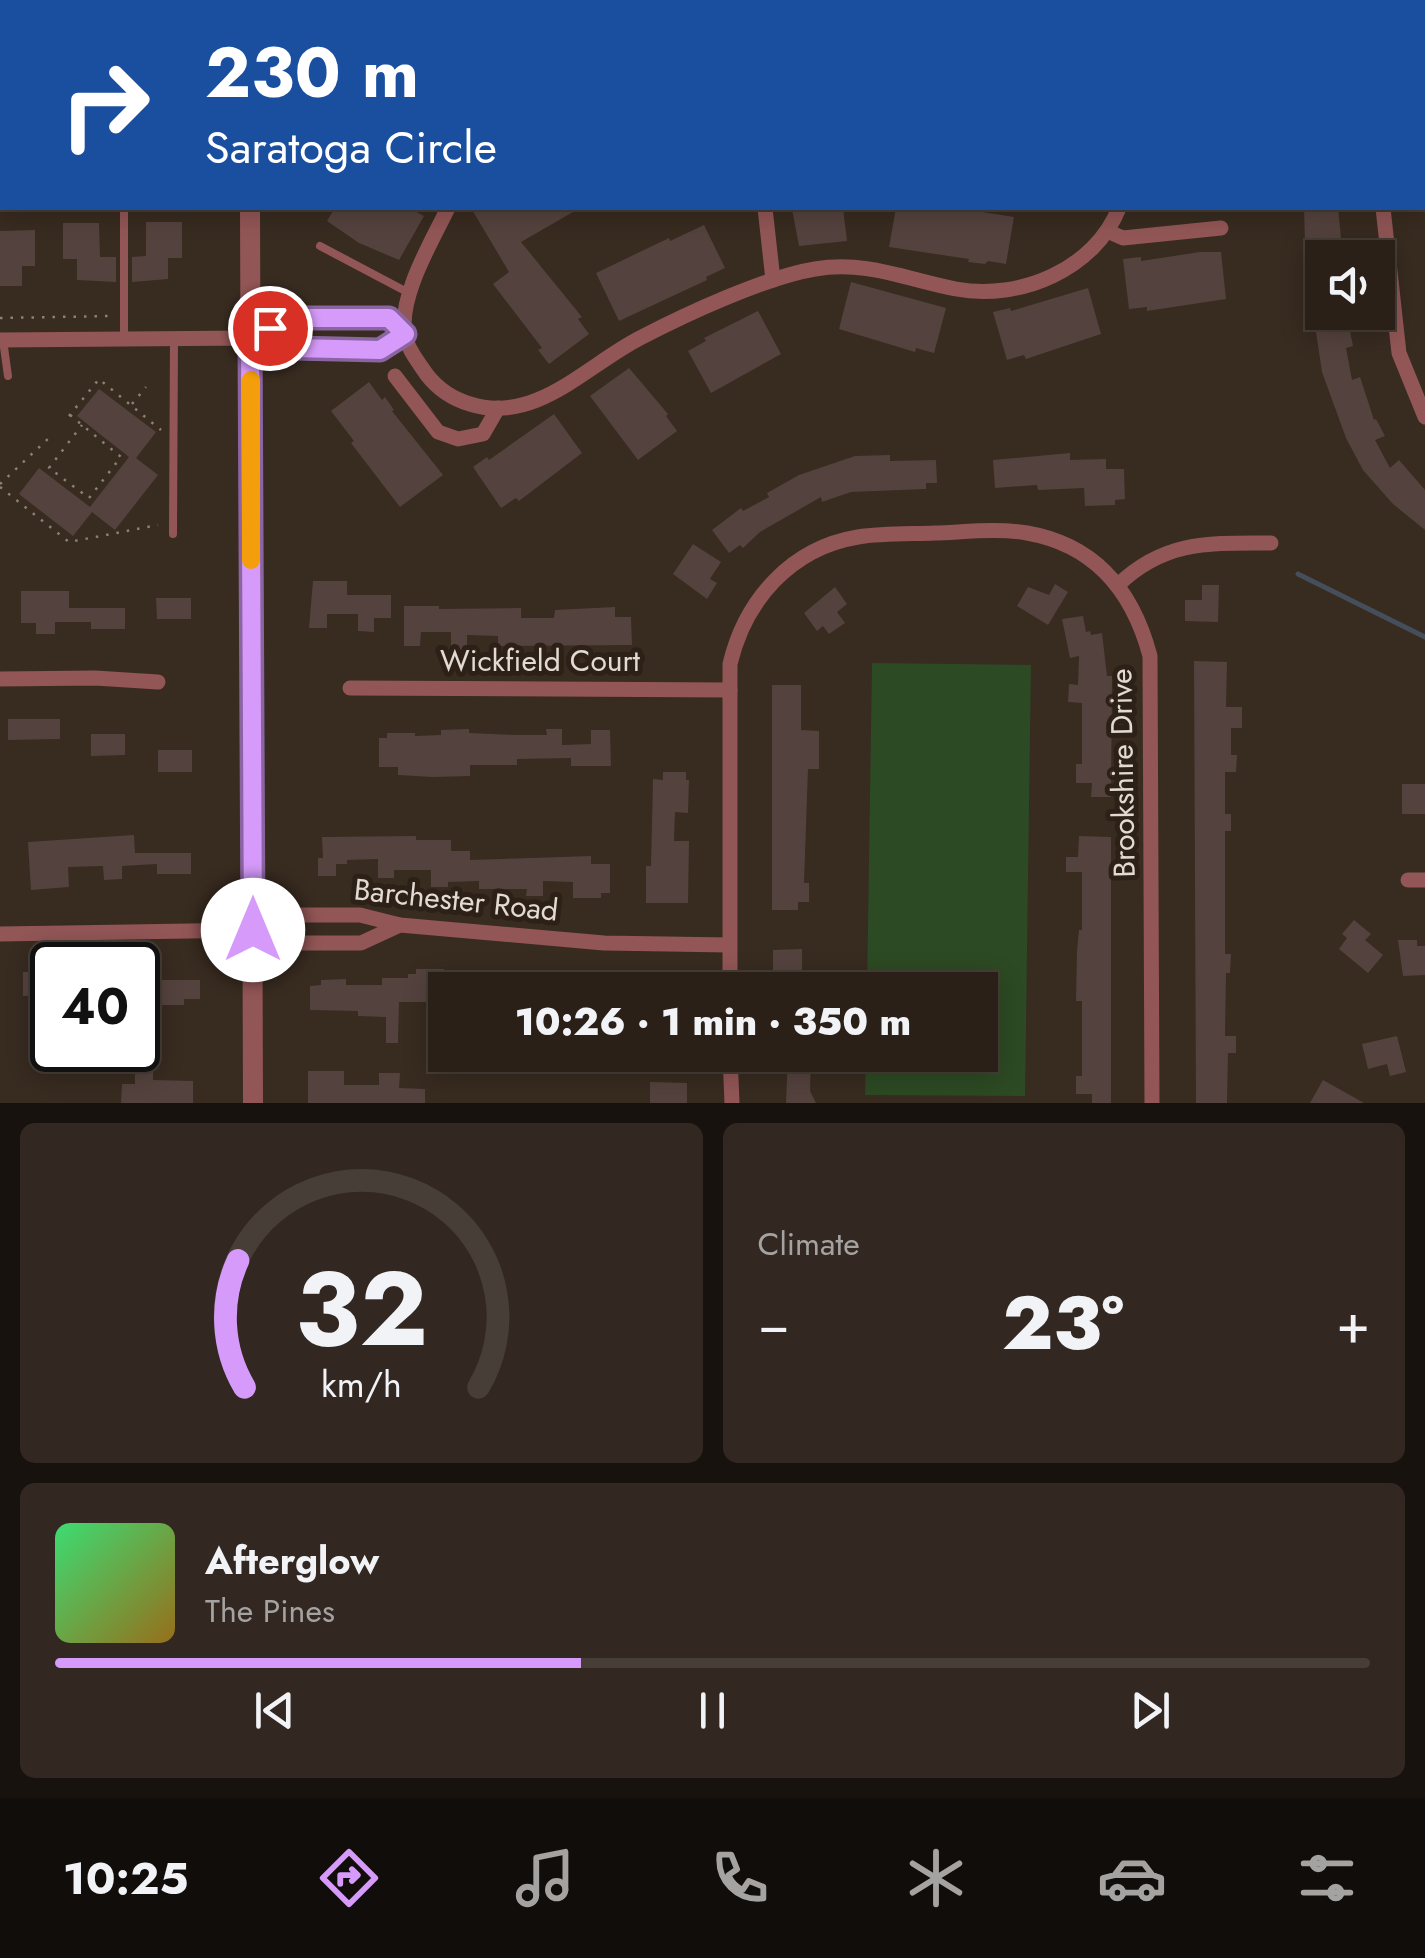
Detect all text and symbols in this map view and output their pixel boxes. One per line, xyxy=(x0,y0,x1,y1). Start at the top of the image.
text: 230 m xyxy=(205,22,419,123)
icon: right xyxy=(40,40,170,170)
text: Saratoga Circle xyxy=(205,115,497,180)
map controls xyxy=(1305,240,1395,330)
button: sound xyxy=(1305,240,1395,330)
pin xyxy=(228,286,313,371)
icon: arrive xyxy=(243,301,298,356)
street label: Wickfield Court xyxy=(440,639,641,682)
street label: Brookshire Drive xyxy=(1099,668,1146,878)
street label: Barchester Road xyxy=(352,867,560,932)
position arrow xyxy=(201,878,305,982)
speed limit sign: 40 xyxy=(30,942,160,1072)
text: 10:26 · 1 min · 350 m xyxy=(515,994,911,1049)
text: Climate xyxy=(758,1221,860,1267)
text: 32 xyxy=(295,1234,428,1384)
text: 23° xyxy=(1002,1269,1124,1377)
text: − xyxy=(758,1284,790,1364)
text: + xyxy=(1336,1284,1370,1364)
text: km/h xyxy=(321,1359,402,1410)
text: Afterglow xyxy=(205,1533,379,1588)
text: The Pines xyxy=(205,1588,335,1634)
icon: previous xyxy=(247,1683,302,1738)
icon: pause xyxy=(685,1683,740,1738)
icon: next xyxy=(1123,1683,1178,1738)
icon: directions xyxy=(314,1843,384,1913)
icon: music xyxy=(510,1843,580,1913)
icon: phone xyxy=(705,1843,775,1913)
icon: climate xyxy=(901,1843,971,1913)
icon: car xyxy=(1097,1843,1167,1913)
icon: filters xyxy=(1292,1843,1362,1913)
text: 10:25 xyxy=(63,1846,189,1911)

